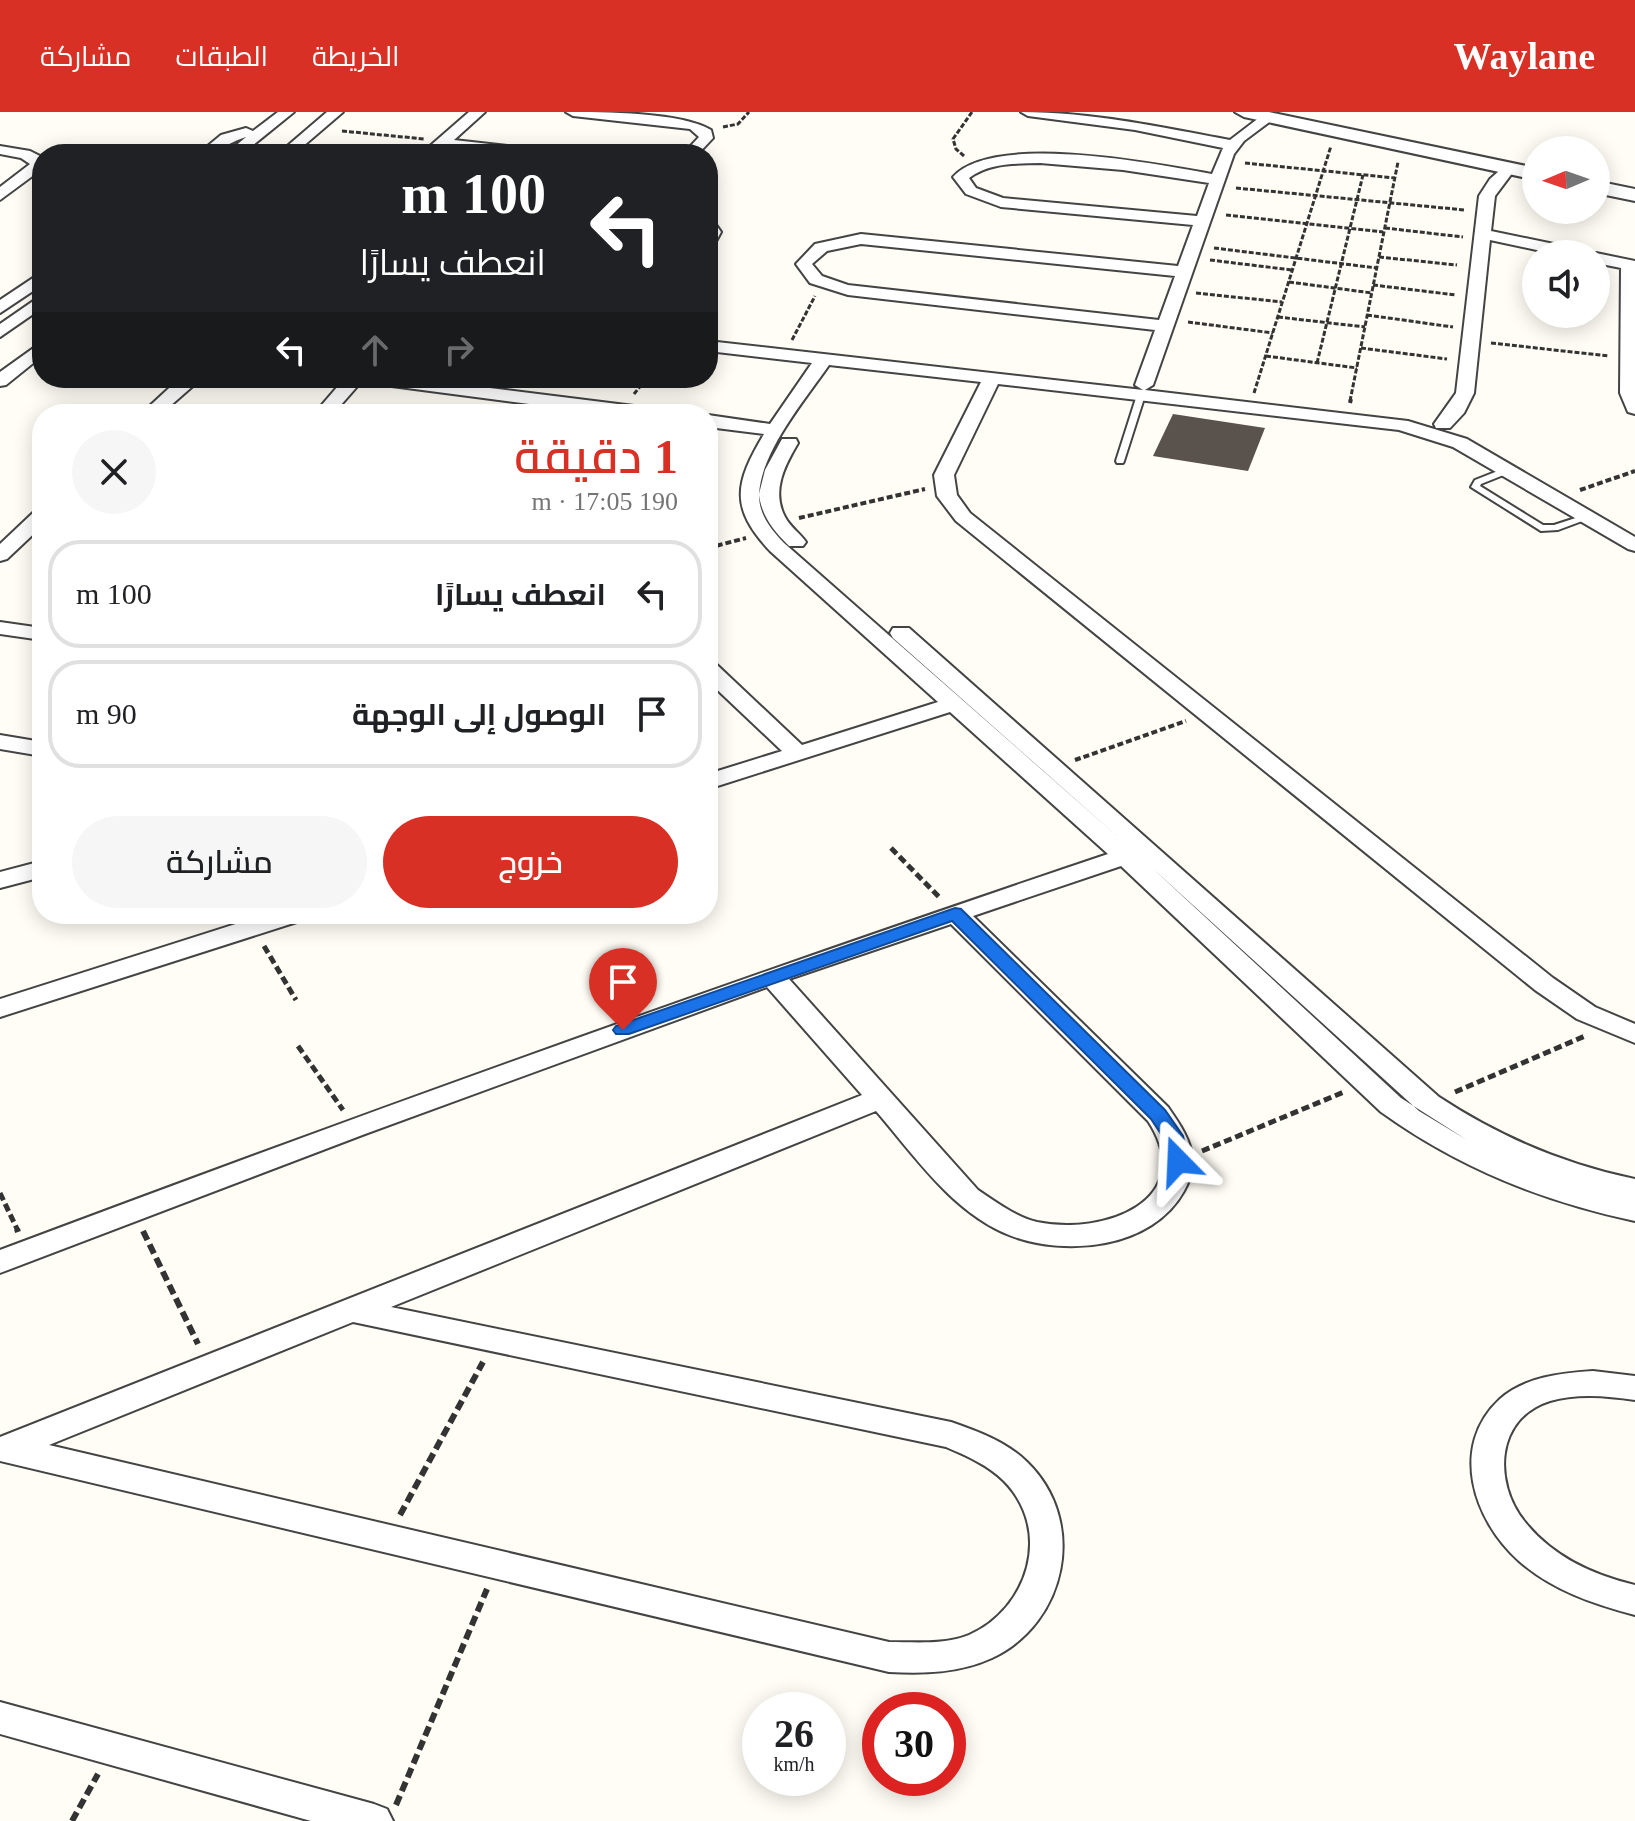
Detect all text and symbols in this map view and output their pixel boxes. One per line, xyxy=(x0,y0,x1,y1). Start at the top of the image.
text: Waylane xyxy=(1454,35,1595,77)
text: مشاركة xyxy=(40,41,131,72)
text: الطبقات xyxy=(175,41,268,72)
text: الخريطة xyxy=(312,41,399,72)
north arrow xyxy=(1522,136,1610,224)
map controls xyxy=(1522,136,1610,328)
text: 100 m xyxy=(401,163,546,225)
icon: left xyxy=(574,176,678,280)
button: sound xyxy=(1522,240,1610,328)
text: انعطف يسارًا xyxy=(360,243,546,283)
icon: left xyxy=(269,328,313,372)
icon: ahead xyxy=(353,328,397,372)
icon: right xyxy=(437,328,481,372)
button: close xyxy=(72,430,156,514)
text: 1 دقيقة xyxy=(514,430,678,483)
text: 190 m · 17:05 xyxy=(531,487,678,516)
icon: left xyxy=(630,572,674,616)
text: 100 m xyxy=(76,577,152,610)
text: انعطف يسارًا xyxy=(435,578,606,611)
icon: arrive xyxy=(630,692,674,736)
text: 90 m xyxy=(76,697,137,730)
text: الوصول إلى الوجهة xyxy=(352,698,606,731)
button: مشاركة xyxy=(72,816,367,908)
button: خروج xyxy=(383,816,678,908)
pin xyxy=(589,948,657,1030)
icon: arrive xyxy=(601,960,645,1004)
position arrow xyxy=(1136,1119,1220,1203)
speed limit sign: 30 xyxy=(862,1692,966,1796)
text: 26 xyxy=(774,1711,814,1756)
text: km/h xyxy=(773,1753,815,1775)

